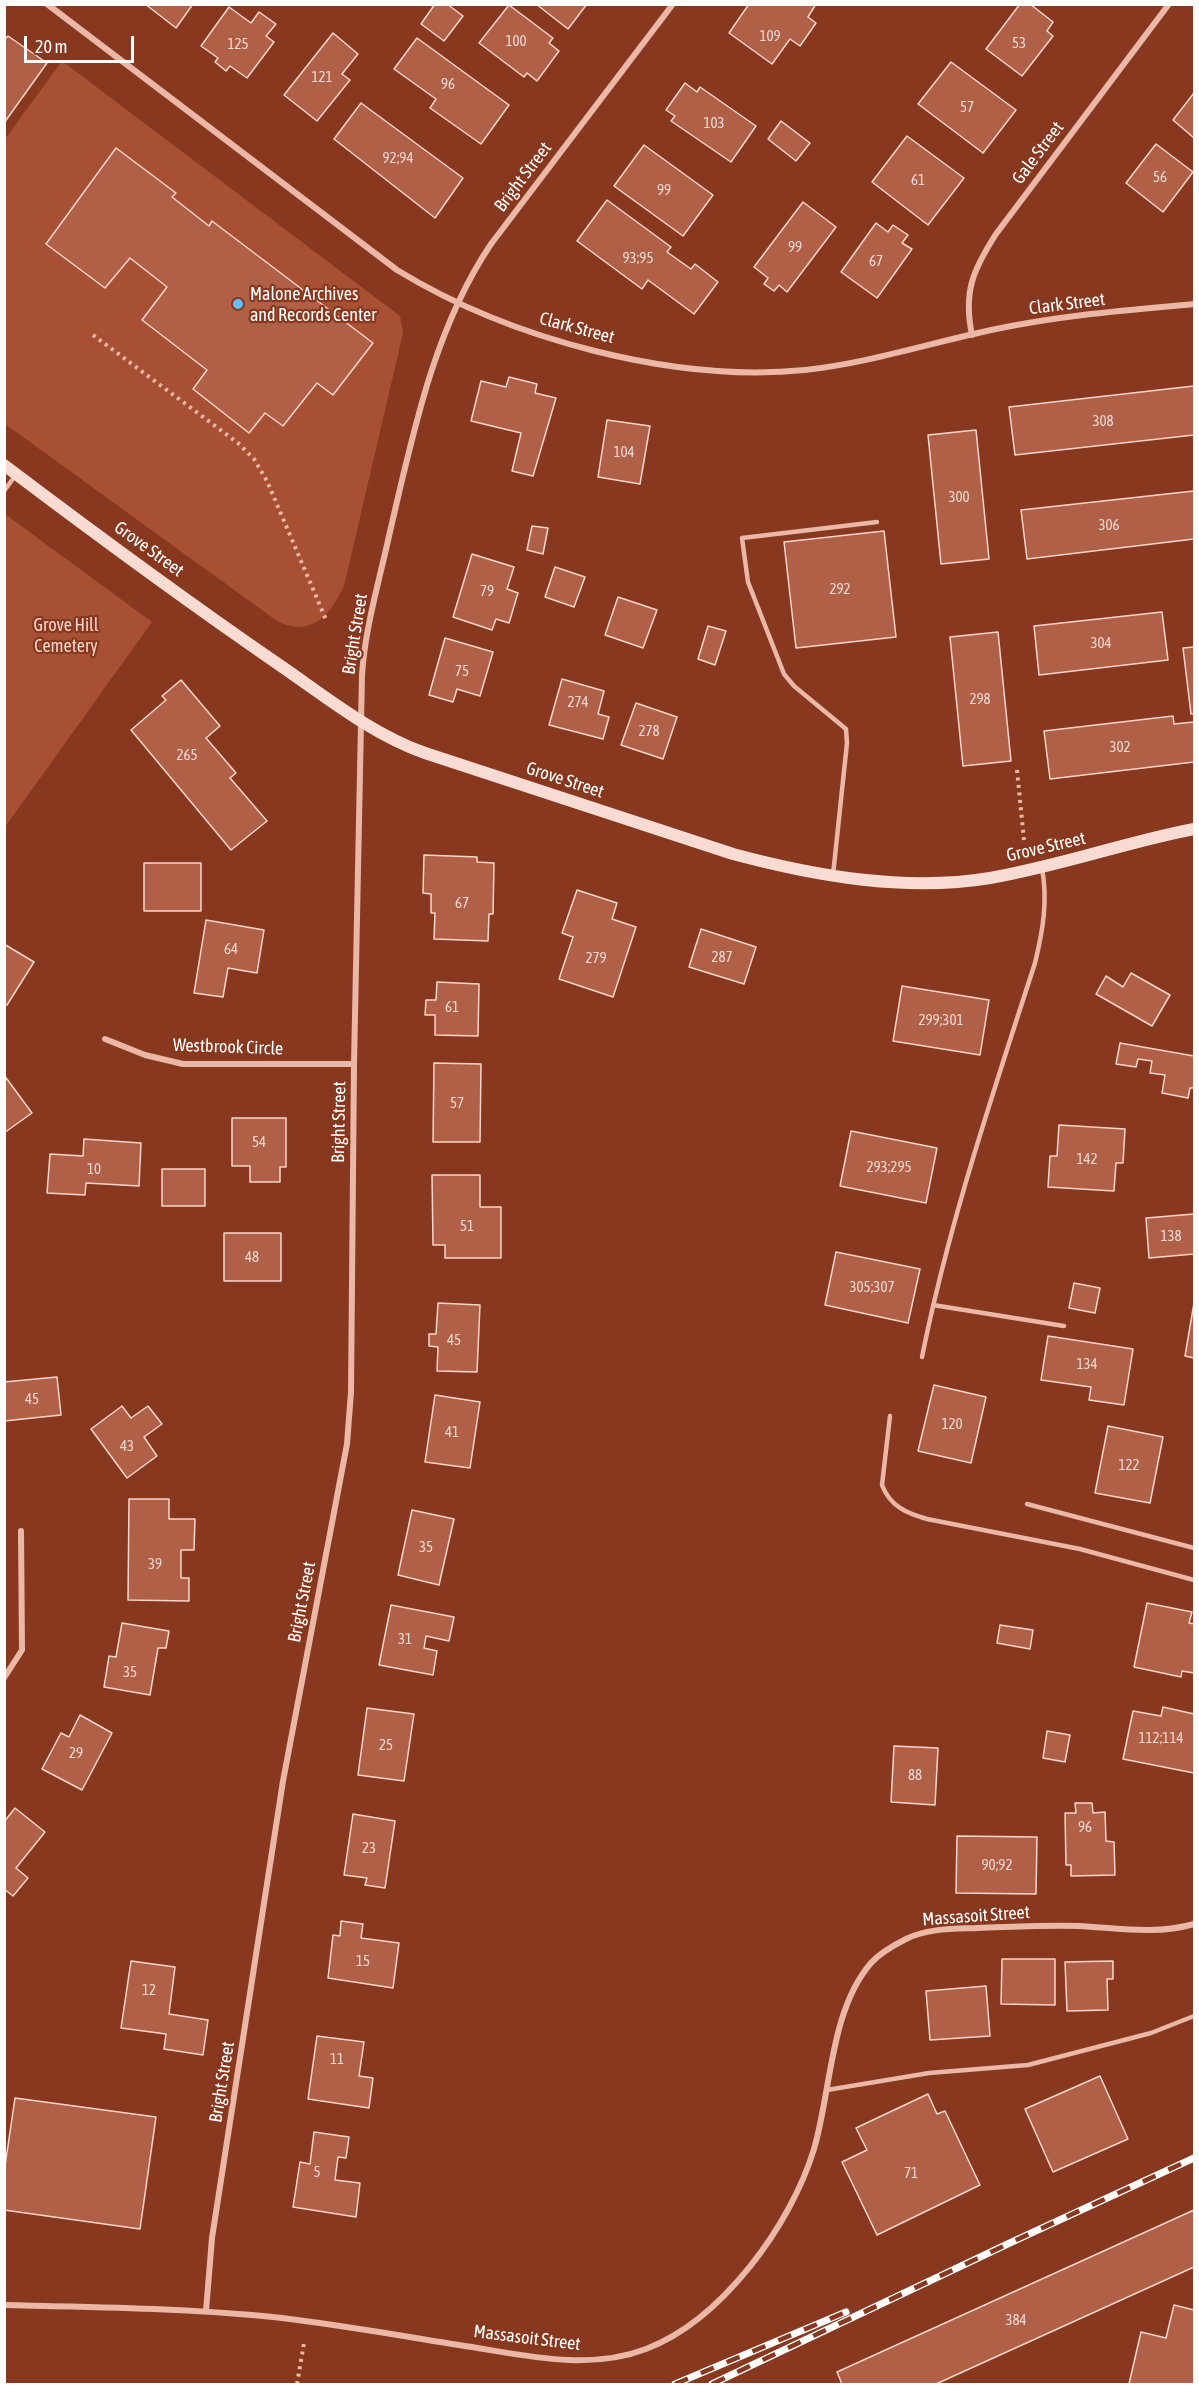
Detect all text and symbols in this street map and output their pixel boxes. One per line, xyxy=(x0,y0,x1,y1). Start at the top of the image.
scale bar xyxy=(27,24,136,62)
house number: 109 xyxy=(759,27,781,45)
house number: 100 xyxy=(505,32,527,50)
house number: 53 xyxy=(1012,34,1026,52)
house number: 125 xyxy=(227,35,249,53)
text: 20 m xyxy=(35,36,67,57)
house number: 121 xyxy=(311,68,333,86)
house number: 96 xyxy=(441,75,455,93)
house number: 57 xyxy=(960,98,974,116)
house number: 103 xyxy=(703,114,725,132)
street label: Gale Street xyxy=(1008,117,1068,189)
street label: Bright Street xyxy=(490,138,556,216)
house number: 92;94 xyxy=(383,149,413,167)
house number: 56 xyxy=(1153,168,1167,186)
house number: 61 xyxy=(911,171,925,189)
house number: 99 xyxy=(657,181,671,199)
house number: 99 xyxy=(788,238,802,256)
house number: 93;95 xyxy=(623,249,653,267)
house number: 67 xyxy=(869,252,883,270)
place label: Malone Archives and Records Center xyxy=(250,283,376,326)
street label: Clark Street xyxy=(1028,289,1106,319)
marker: Malone Archives and Records Center xyxy=(231,297,245,311)
street label: Clark Street xyxy=(537,308,617,348)
house number: 308 xyxy=(1092,412,1114,430)
house number: 104 xyxy=(613,443,635,461)
house number: 300 xyxy=(948,488,970,506)
house number: 306 xyxy=(1098,516,1120,534)
street label: Grove Street xyxy=(110,517,188,581)
house number: 292 xyxy=(829,580,851,598)
house number: 79 xyxy=(480,582,494,600)
street label: Bright Street xyxy=(338,592,372,676)
park label: Grove Hill Cemetery xyxy=(33,614,99,656)
house number: 304 xyxy=(1090,634,1112,652)
house number: 75 xyxy=(455,662,469,680)
house number: 298 xyxy=(969,690,991,708)
house number: 274 xyxy=(567,693,589,711)
house number: 278 xyxy=(638,722,660,740)
house number: 302 xyxy=(1109,738,1131,756)
house number: 265 xyxy=(176,746,198,764)
street label: Grove Street xyxy=(523,757,607,803)
street label: Grove Street xyxy=(1004,827,1088,867)
house number: 67 xyxy=(455,894,469,912)
house number: 64 xyxy=(224,940,238,958)
house number: 287 xyxy=(711,948,733,966)
house number: 279 xyxy=(585,949,607,967)
house number: 61 xyxy=(445,998,459,1016)
house number: 299;301 xyxy=(919,1011,963,1029)
street label: Westbrook Circle xyxy=(172,1034,284,1060)
street label: Bright Street xyxy=(327,1081,351,1163)
house number: 57 xyxy=(450,1094,464,1112)
house number: 54 xyxy=(252,1133,266,1151)
house number: 142 xyxy=(1076,1150,1098,1168)
house number: 293;295 xyxy=(867,1158,911,1176)
house number: 10 xyxy=(87,1160,101,1178)
house number: 51 xyxy=(460,1217,474,1235)
house number: 138 xyxy=(1160,1227,1182,1245)
house number: 48 xyxy=(245,1248,259,1266)
house number: 305;307 xyxy=(850,1278,894,1296)
house number: 45 xyxy=(447,1331,461,1349)
house number: 134 xyxy=(1076,1355,1098,1373)
house number: 45 xyxy=(25,1390,39,1408)
house number: 120 xyxy=(941,1415,963,1433)
house number: 41 xyxy=(445,1423,459,1441)
house number: 43 xyxy=(120,1437,134,1455)
house number: 122 xyxy=(1118,1456,1140,1474)
house number: 35 xyxy=(419,1538,433,1556)
house number: 39 xyxy=(148,1555,162,1573)
street label: Bright Street xyxy=(284,1560,320,1644)
house number: 31 xyxy=(398,1630,412,1648)
house number: 35 xyxy=(123,1663,137,1681)
house number: 112;114 xyxy=(1139,1729,1183,1747)
house number: 25 xyxy=(379,1736,393,1754)
house number: 29 xyxy=(69,1744,83,1762)
house number: 88 xyxy=(908,1766,922,1784)
house number: 96 xyxy=(1078,1818,1092,1836)
house number: 23 xyxy=(362,1839,376,1857)
house number: 90;92 xyxy=(982,1856,1012,1874)
street label: Massasoit Street xyxy=(922,1901,1030,1931)
house number: 15 xyxy=(356,1952,370,1970)
house number: 12 xyxy=(142,1981,156,1999)
street label: Bright Street xyxy=(205,2040,239,2124)
house number: 11 xyxy=(330,2050,344,2068)
house number: 5 xyxy=(313,2163,321,2181)
house number: 71 xyxy=(904,2164,918,2182)
house number: 384 xyxy=(1005,2311,1027,2329)
street label: Massasoit Street xyxy=(472,2321,582,2355)

